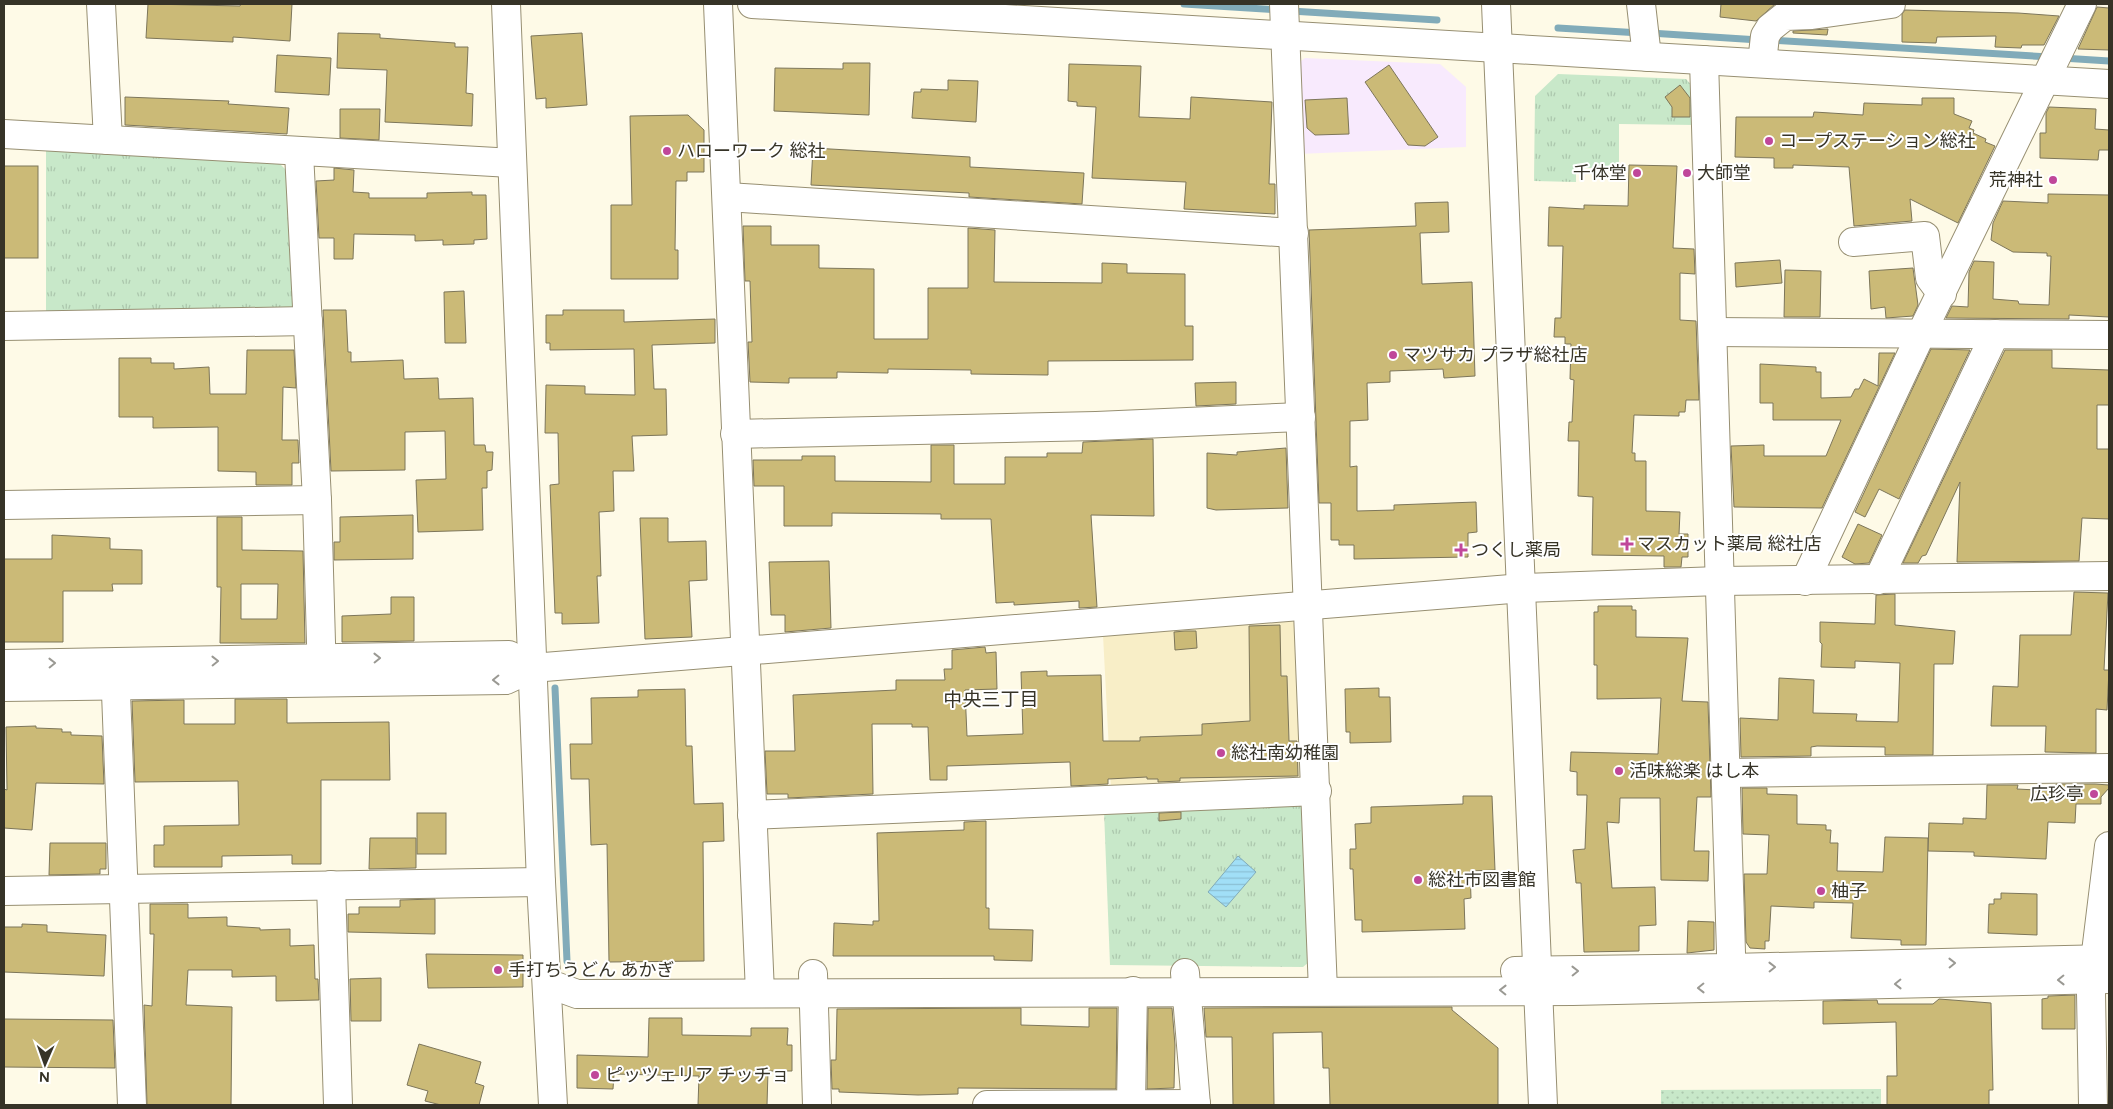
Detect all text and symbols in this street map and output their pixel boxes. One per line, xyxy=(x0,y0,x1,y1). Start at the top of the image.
place label: コープステーション総社 xyxy=(1779,130,1976,152)
marker: コープステーション総社 xyxy=(1763,135,1775,147)
place label: ハローワーク 総社 xyxy=(677,140,825,162)
marker: ハローワーク 総社 xyxy=(661,145,673,157)
place label: 千体堂 xyxy=(1573,162,1627,184)
place label: 大師堂 xyxy=(1697,162,1751,184)
marker: 千体堂 xyxy=(1631,167,1643,179)
marker: 大師堂 xyxy=(1681,167,1693,179)
place label: 荒神社 xyxy=(1989,169,2043,191)
marker: 荒神社 xyxy=(2047,174,2059,186)
place label: マツサカ プラザ総社店 xyxy=(1403,344,1587,366)
marker: マツサカ プラザ総社店 xyxy=(1387,349,1399,361)
place label: マスカット薬局 総社店 xyxy=(1637,533,1821,555)
marker: マスカット薬局 総社店 xyxy=(1621,538,1633,550)
place label: つくし薬局 xyxy=(1471,539,1561,561)
marker: つくし薬局 xyxy=(1455,544,1467,556)
one-way arrow xyxy=(374,653,382,664)
one-way arrow xyxy=(212,656,219,666)
one-way arrow xyxy=(49,658,57,669)
one-way arrow xyxy=(491,675,499,685)
district label: 中央三丁目 xyxy=(943,688,1039,711)
place label: 総社南幼稚園 xyxy=(1231,742,1339,764)
marker: 総社南幼稚園 xyxy=(1215,747,1227,759)
place label: 活味総楽 はし本 xyxy=(1629,760,1759,782)
marker: 活味総楽 はし本 xyxy=(1613,765,1625,777)
place label: 広珍亭 xyxy=(2030,783,2084,805)
marker: 広珍亭 xyxy=(2088,788,2100,800)
place label: 総社市図書館 xyxy=(1428,869,1536,891)
marker: 総社市図書館 xyxy=(1412,874,1424,886)
place label: 柚子 xyxy=(1831,880,1867,902)
marker: 柚子 xyxy=(1815,885,1827,897)
one-way arrow xyxy=(1948,958,1956,968)
place label: 手打ちうどん あかぎ xyxy=(508,959,674,981)
one-way arrow xyxy=(1768,962,1776,973)
marker: 手打ちうどん あかぎ xyxy=(492,964,504,976)
one-way arrow xyxy=(1571,965,1579,976)
one-way arrow xyxy=(2056,975,2064,985)
one-way arrow xyxy=(1894,979,1902,989)
one-way arrow xyxy=(1696,983,1704,993)
one-way arrow xyxy=(1499,984,1507,995)
north arrow xyxy=(20,1039,70,1089)
place label: ピッツェリア チッチョ xyxy=(605,1064,789,1086)
text: N xyxy=(39,1068,50,1085)
marker: ピッツェリア チッチョ xyxy=(589,1069,601,1081)

